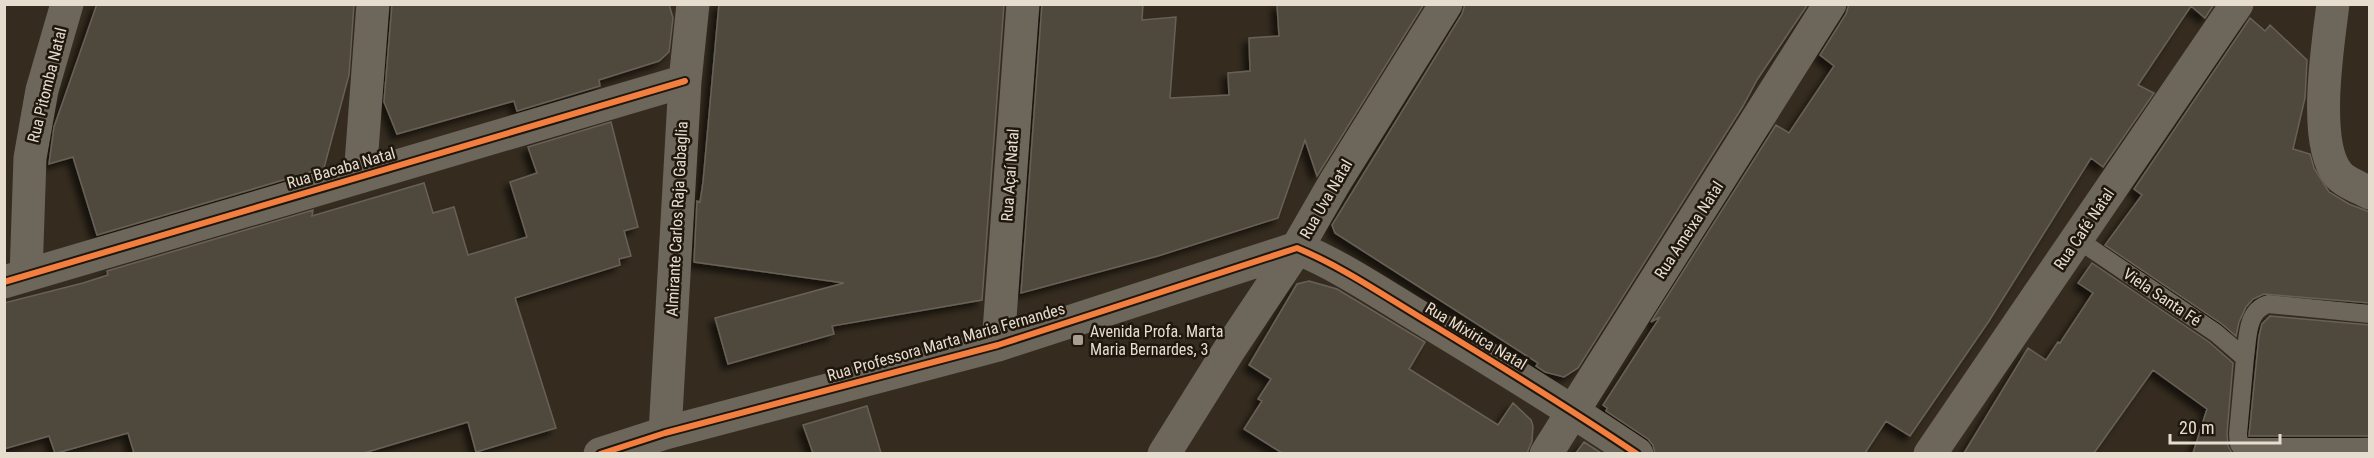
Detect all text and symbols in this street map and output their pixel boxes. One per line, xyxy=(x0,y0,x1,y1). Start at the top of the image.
street label: Rua Pitomba Natal xyxy=(24,26,70,144)
street label: Almirante Carlos Raja Gabaglia xyxy=(662,121,692,317)
street label: Rua Açaí Natal xyxy=(997,128,1023,222)
street label: Rua Bacaba Natal xyxy=(285,143,397,193)
street label: Rua Uva Natal xyxy=(1296,156,1356,242)
street label: Rua Ameixa Natal xyxy=(1651,178,1727,282)
street label: Rua Café Natal xyxy=(2050,185,2118,273)
street label: Viela Santa Fé xyxy=(2119,264,2205,330)
street label: Rua Mixirica Natal xyxy=(1422,298,1530,374)
street label: Rua Professora Marta Maria Fernandes xyxy=(825,299,1067,385)
place label: Avenida Profa. Marta Maria Bernardes, 3 xyxy=(1090,322,1223,359)
marker: Avenida Profa. Marta Maria Bernardes, 3 xyxy=(1071,333,1085,347)
scale bar xyxy=(2170,407,2280,445)
text: 20 m xyxy=(2179,417,2214,438)

